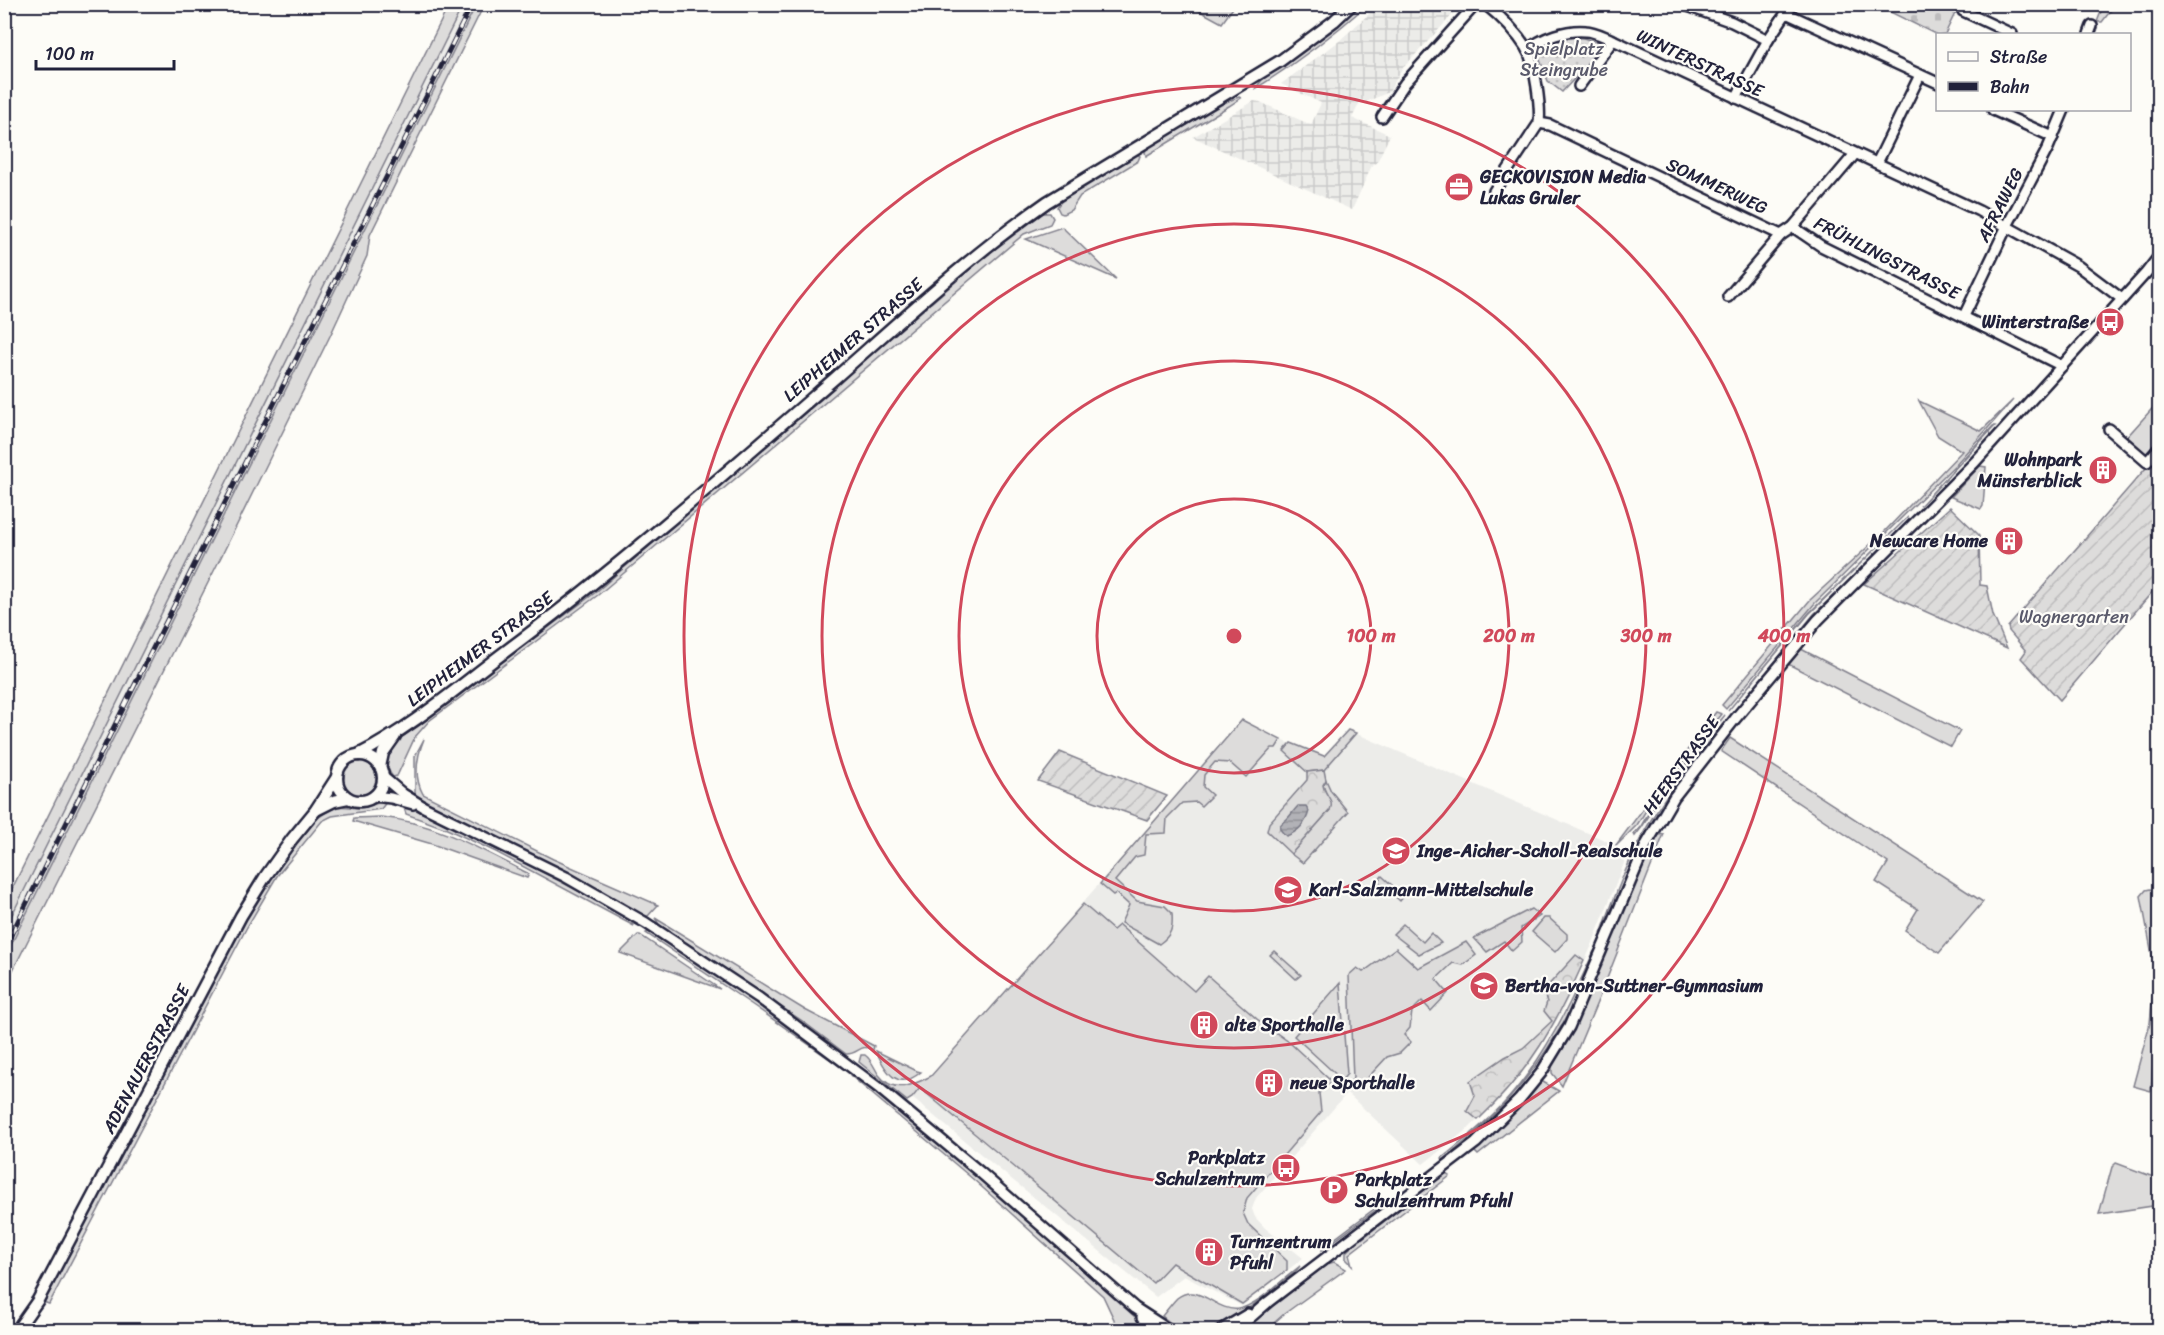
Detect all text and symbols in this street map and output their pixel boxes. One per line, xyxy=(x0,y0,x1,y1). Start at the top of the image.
street label: WINTERSTRASSE xyxy=(1631,19,1770,107)
scale bar xyxy=(36,33,174,71)
park label: Spielplatz Steingrube xyxy=(1520,33,1608,86)
legend xyxy=(1936,33,2131,111)
text: 100 m xyxy=(45,38,94,70)
text: Straße xyxy=(1990,41,2047,73)
text: Bahn xyxy=(1990,71,2030,103)
street label: SOMMERWEG xyxy=(1661,148,1773,224)
place label: GECKOVISION Media Lukas Gruler xyxy=(1479,161,1647,214)
street label: AFRAWEG xyxy=(1967,161,2033,249)
office icon: GECKOVISION Media Lukas Gruler xyxy=(1443,171,1475,203)
street label: FRÜHLINGSTRASSE xyxy=(1808,207,1967,309)
street label: LEIPHEIMER STRASSE xyxy=(775,269,931,410)
place label: Winterstraße xyxy=(1982,306,2090,338)
bus stop icon: Winterstraße xyxy=(2094,306,2126,338)
place label: Wohnpark Münsterblick xyxy=(1977,444,2082,497)
building icon: Wohnpark Münsterblick xyxy=(2087,454,2119,486)
place label: Newcare Home xyxy=(1869,525,1989,557)
building icon: Newcare Home xyxy=(1993,525,2025,557)
street label: LEIPHEIMER STRASSE xyxy=(399,582,561,715)
park label: Wagnergarten xyxy=(2019,601,2129,633)
text: 100 m xyxy=(1347,620,1396,652)
text: 200 m xyxy=(1482,620,1535,652)
text: 300 m xyxy=(1619,620,1672,652)
text: 400 m xyxy=(1757,620,1810,652)
centre of rings xyxy=(1224,626,1244,646)
street label: HEERSTRASSE xyxy=(1634,708,1729,822)
school or university icon: Inge-Aicher-Scholl-Realschule xyxy=(1380,835,1412,867)
place label: Inge-Aicher-Scholl-Realschule xyxy=(1416,835,1663,867)
school or university icon: Karl-Salzmann-Mittelschule xyxy=(1272,874,1304,906)
place label: Karl-Salzmann-Mittelschule xyxy=(1308,874,1534,906)
school or university icon: Bertha-von-Suttner-Gymnasium xyxy=(1468,970,1500,1002)
place label: Bertha-von-Suttner-Gymnasium xyxy=(1505,970,1764,1002)
street label: ADENAUERSTRASSE xyxy=(93,978,199,1140)
building icon: alte Sporthalle xyxy=(1188,1009,1220,1041)
place label: alte Sporthalle xyxy=(1224,1009,1345,1041)
building icon: neue Sporthalle xyxy=(1253,1067,1285,1099)
place label: neue Sporthalle xyxy=(1289,1067,1415,1099)
place label: Parkplatz Schulzentrum xyxy=(1154,1142,1265,1195)
bus stop icon: Parkplatz Schulzentrum xyxy=(1270,1152,1302,1184)
place label: Parkplatz Schulzentrum Pfuhl xyxy=(1354,1164,1514,1217)
parking icon: Parkplatz Schulzentrum Pfuhl xyxy=(1318,1174,1350,1206)
place label: Turnzentrum Pfuhl xyxy=(1230,1226,1332,1279)
building icon: Turnzentrum Pfuhl xyxy=(1193,1236,1225,1268)

